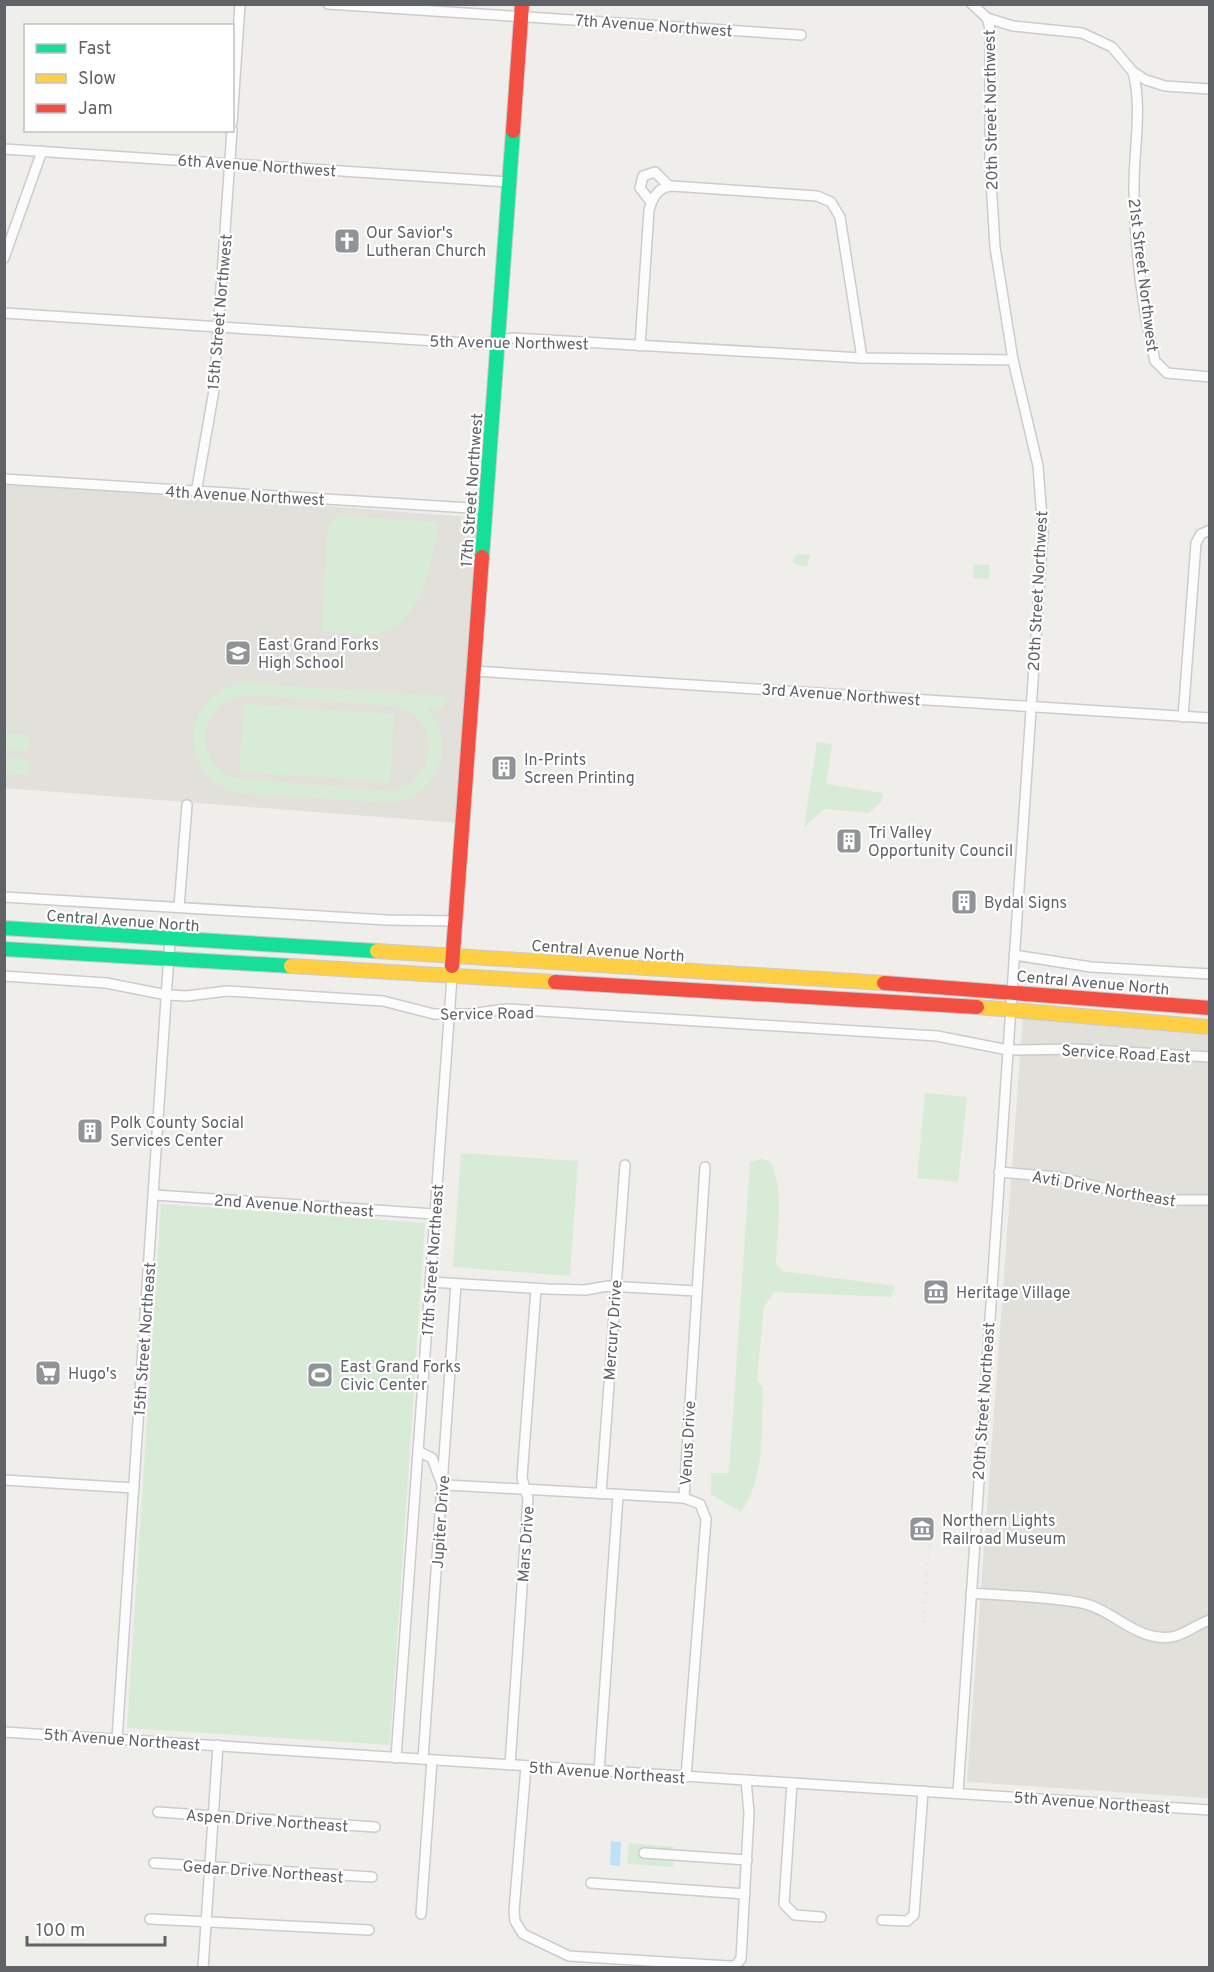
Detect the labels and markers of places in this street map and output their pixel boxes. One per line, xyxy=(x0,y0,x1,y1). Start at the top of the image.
place label: Our Savior's Lutheran Church xyxy=(366,224,486,262)
church icon: Our Savior's Lutheran Church xyxy=(332,226,362,256)
place label: East Grand Forks High School xyxy=(258,636,379,674)
school or university icon: East Grand Forks High School xyxy=(223,638,253,668)
place label: In-Prints Screen Printing xyxy=(524,751,635,789)
building icon: In-Prints Screen Printing xyxy=(489,753,519,783)
place label: Tri Valley Opportunity Council xyxy=(868,824,1013,862)
building icon: Tri Valley Opportunity Council xyxy=(834,826,864,856)
building icon: Bydal Signs xyxy=(949,887,979,917)
place label: Bydal Signs xyxy=(984,894,1067,914)
place label: Polk County Social Services Center xyxy=(110,1114,244,1152)
building icon: Polk County Social Services Center xyxy=(75,1116,105,1146)
museum icon: Heritage Village xyxy=(921,1277,951,1307)
place label: Heritage Village xyxy=(956,1284,1070,1304)
supermarket icon: Hugo's xyxy=(33,1358,63,1388)
place label: East Grand Forks Civic Center xyxy=(340,1358,461,1396)
sports icon: East Grand Forks Civic Center xyxy=(305,1360,335,1390)
place label: Hugo's xyxy=(68,1365,117,1385)
place label: Northern Lights Railroad Museum xyxy=(942,1512,1066,1550)
museum icon: Northern Lights Railroad Museum xyxy=(907,1514,937,1544)

